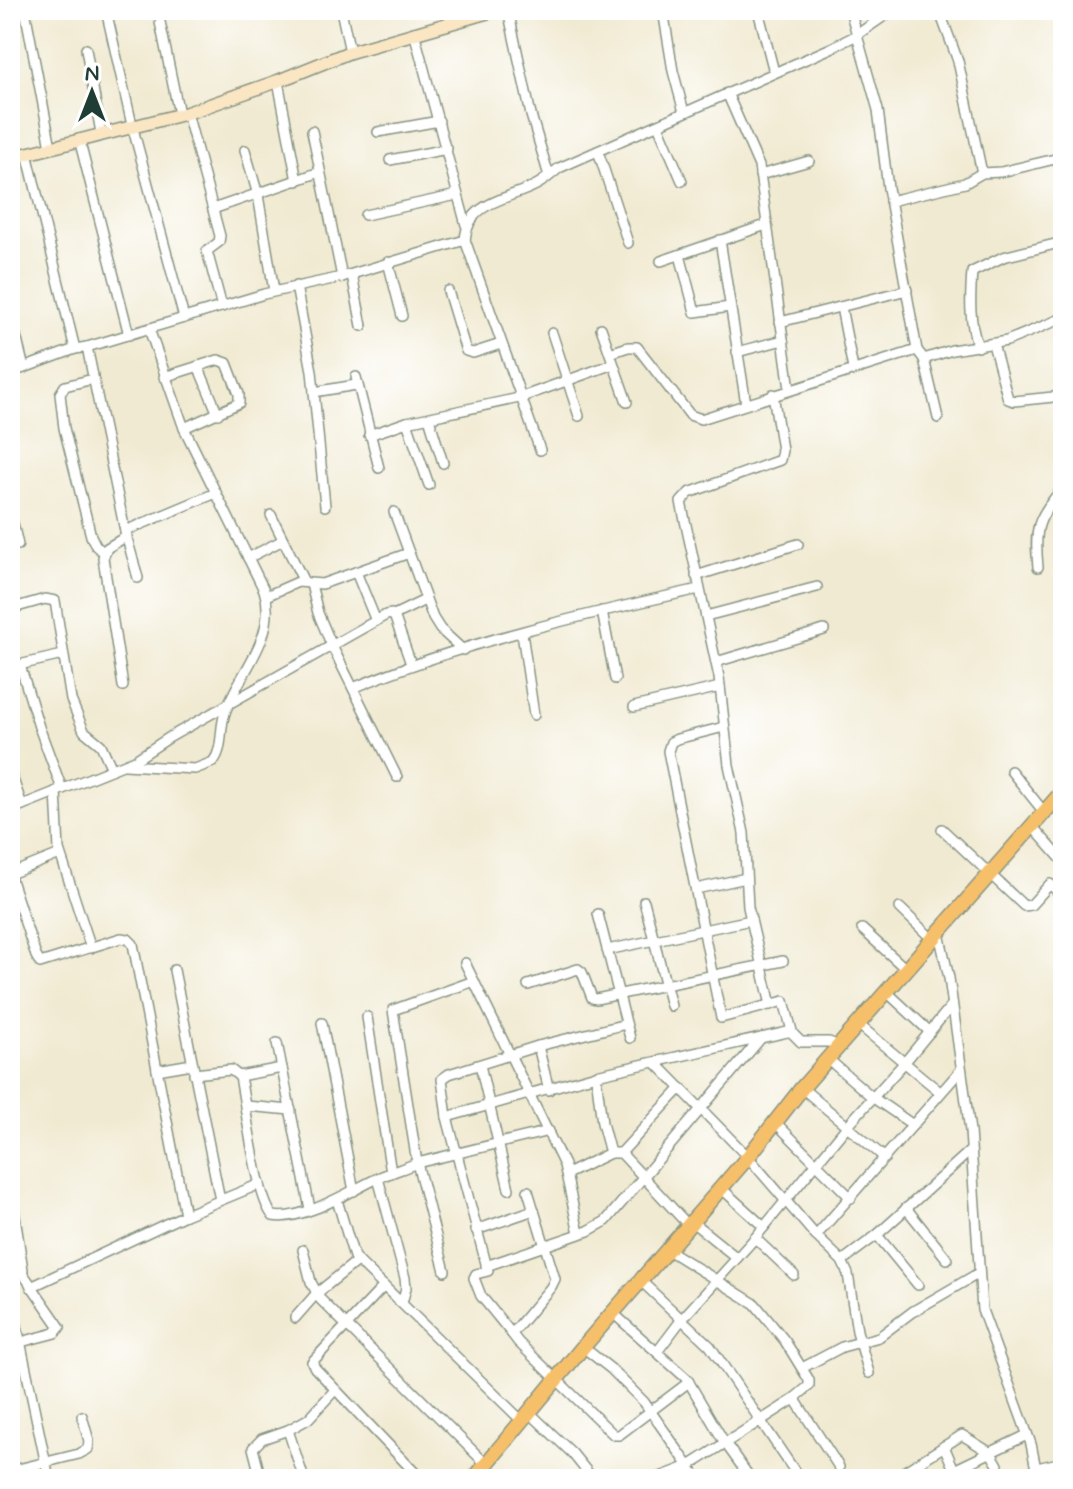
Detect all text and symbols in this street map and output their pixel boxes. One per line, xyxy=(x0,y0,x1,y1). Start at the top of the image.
north arrow xyxy=(52,52,132,132)
text: N xyxy=(85,60,99,88)

